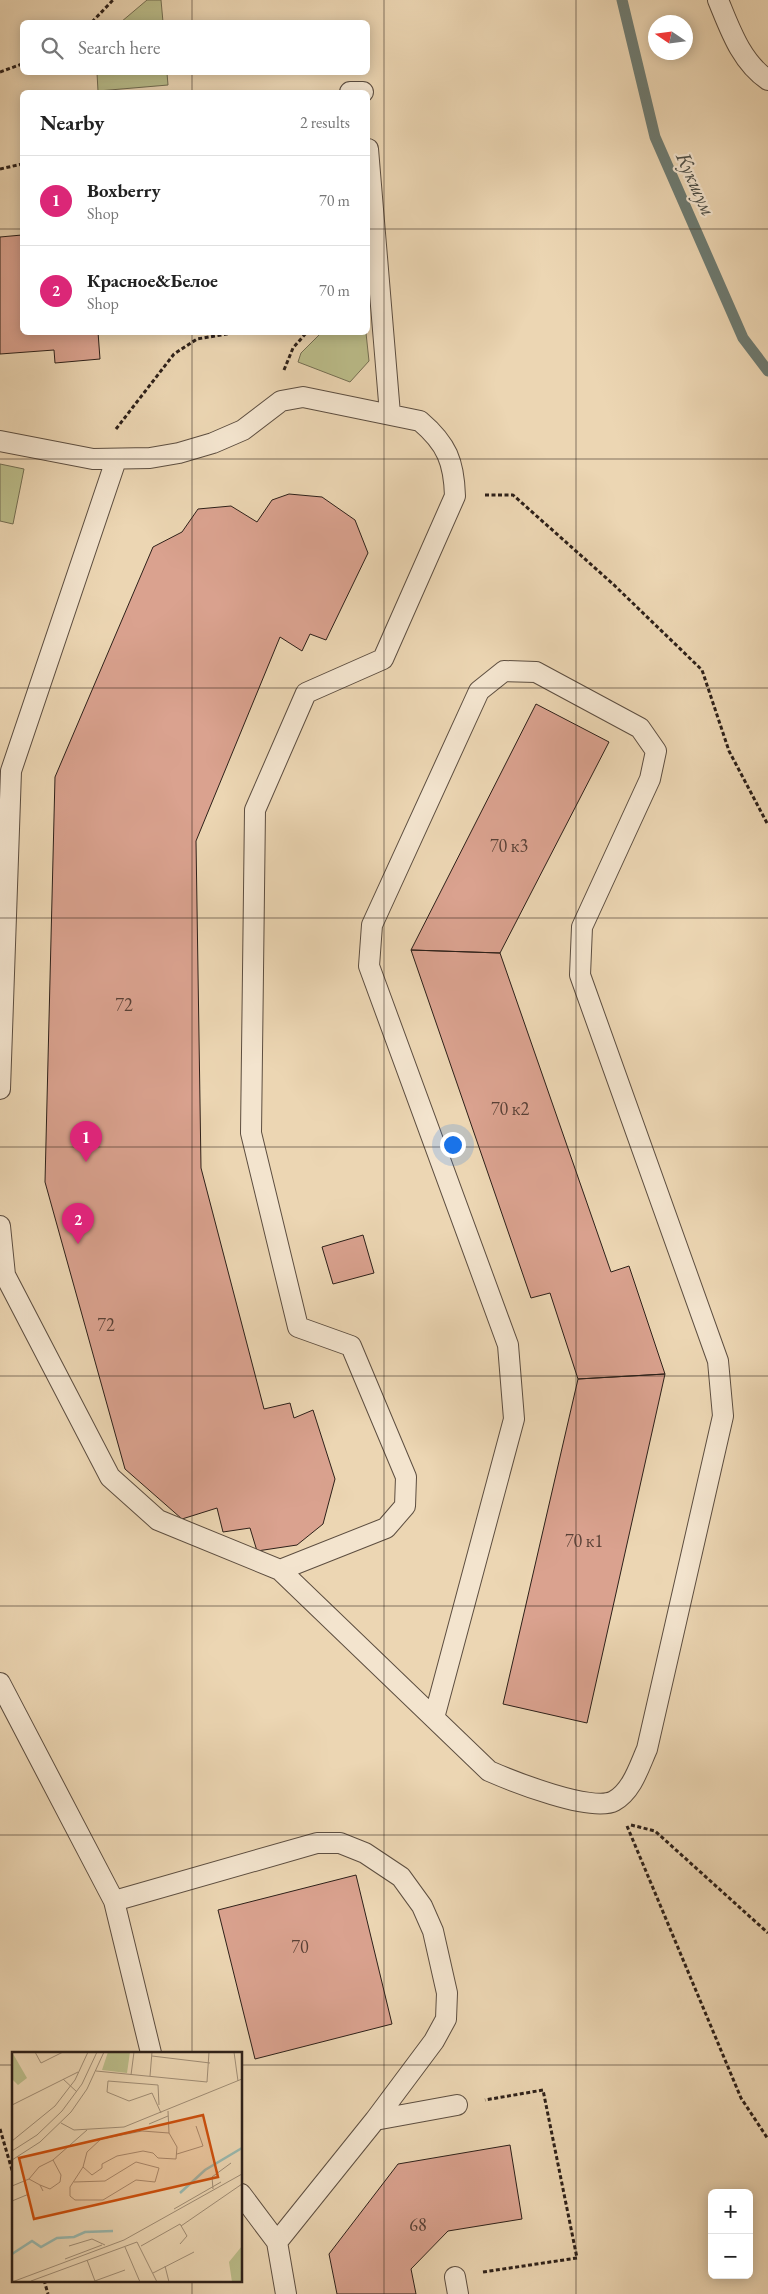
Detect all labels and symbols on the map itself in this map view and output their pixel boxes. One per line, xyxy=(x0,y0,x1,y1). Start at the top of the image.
north arrow xyxy=(648,15,693,60)
water label: Кукшум xyxy=(670,147,723,220)
house number: 70 к3 xyxy=(490,834,528,857)
house number: 72 xyxy=(115,993,133,1016)
house number: 70 к2 xyxy=(491,1097,529,1120)
pin: 1 xyxy=(70,1121,102,1162)
your location xyxy=(440,1132,466,1158)
pin: 2 xyxy=(62,1203,94,1244)
house number: 72 xyxy=(97,1313,115,1336)
house number: 70 к1 xyxy=(565,1529,603,1552)
house number: 70 xyxy=(291,1935,309,1958)
inset map xyxy=(12,2052,242,2282)
house number: 68 xyxy=(409,2213,427,2236)

